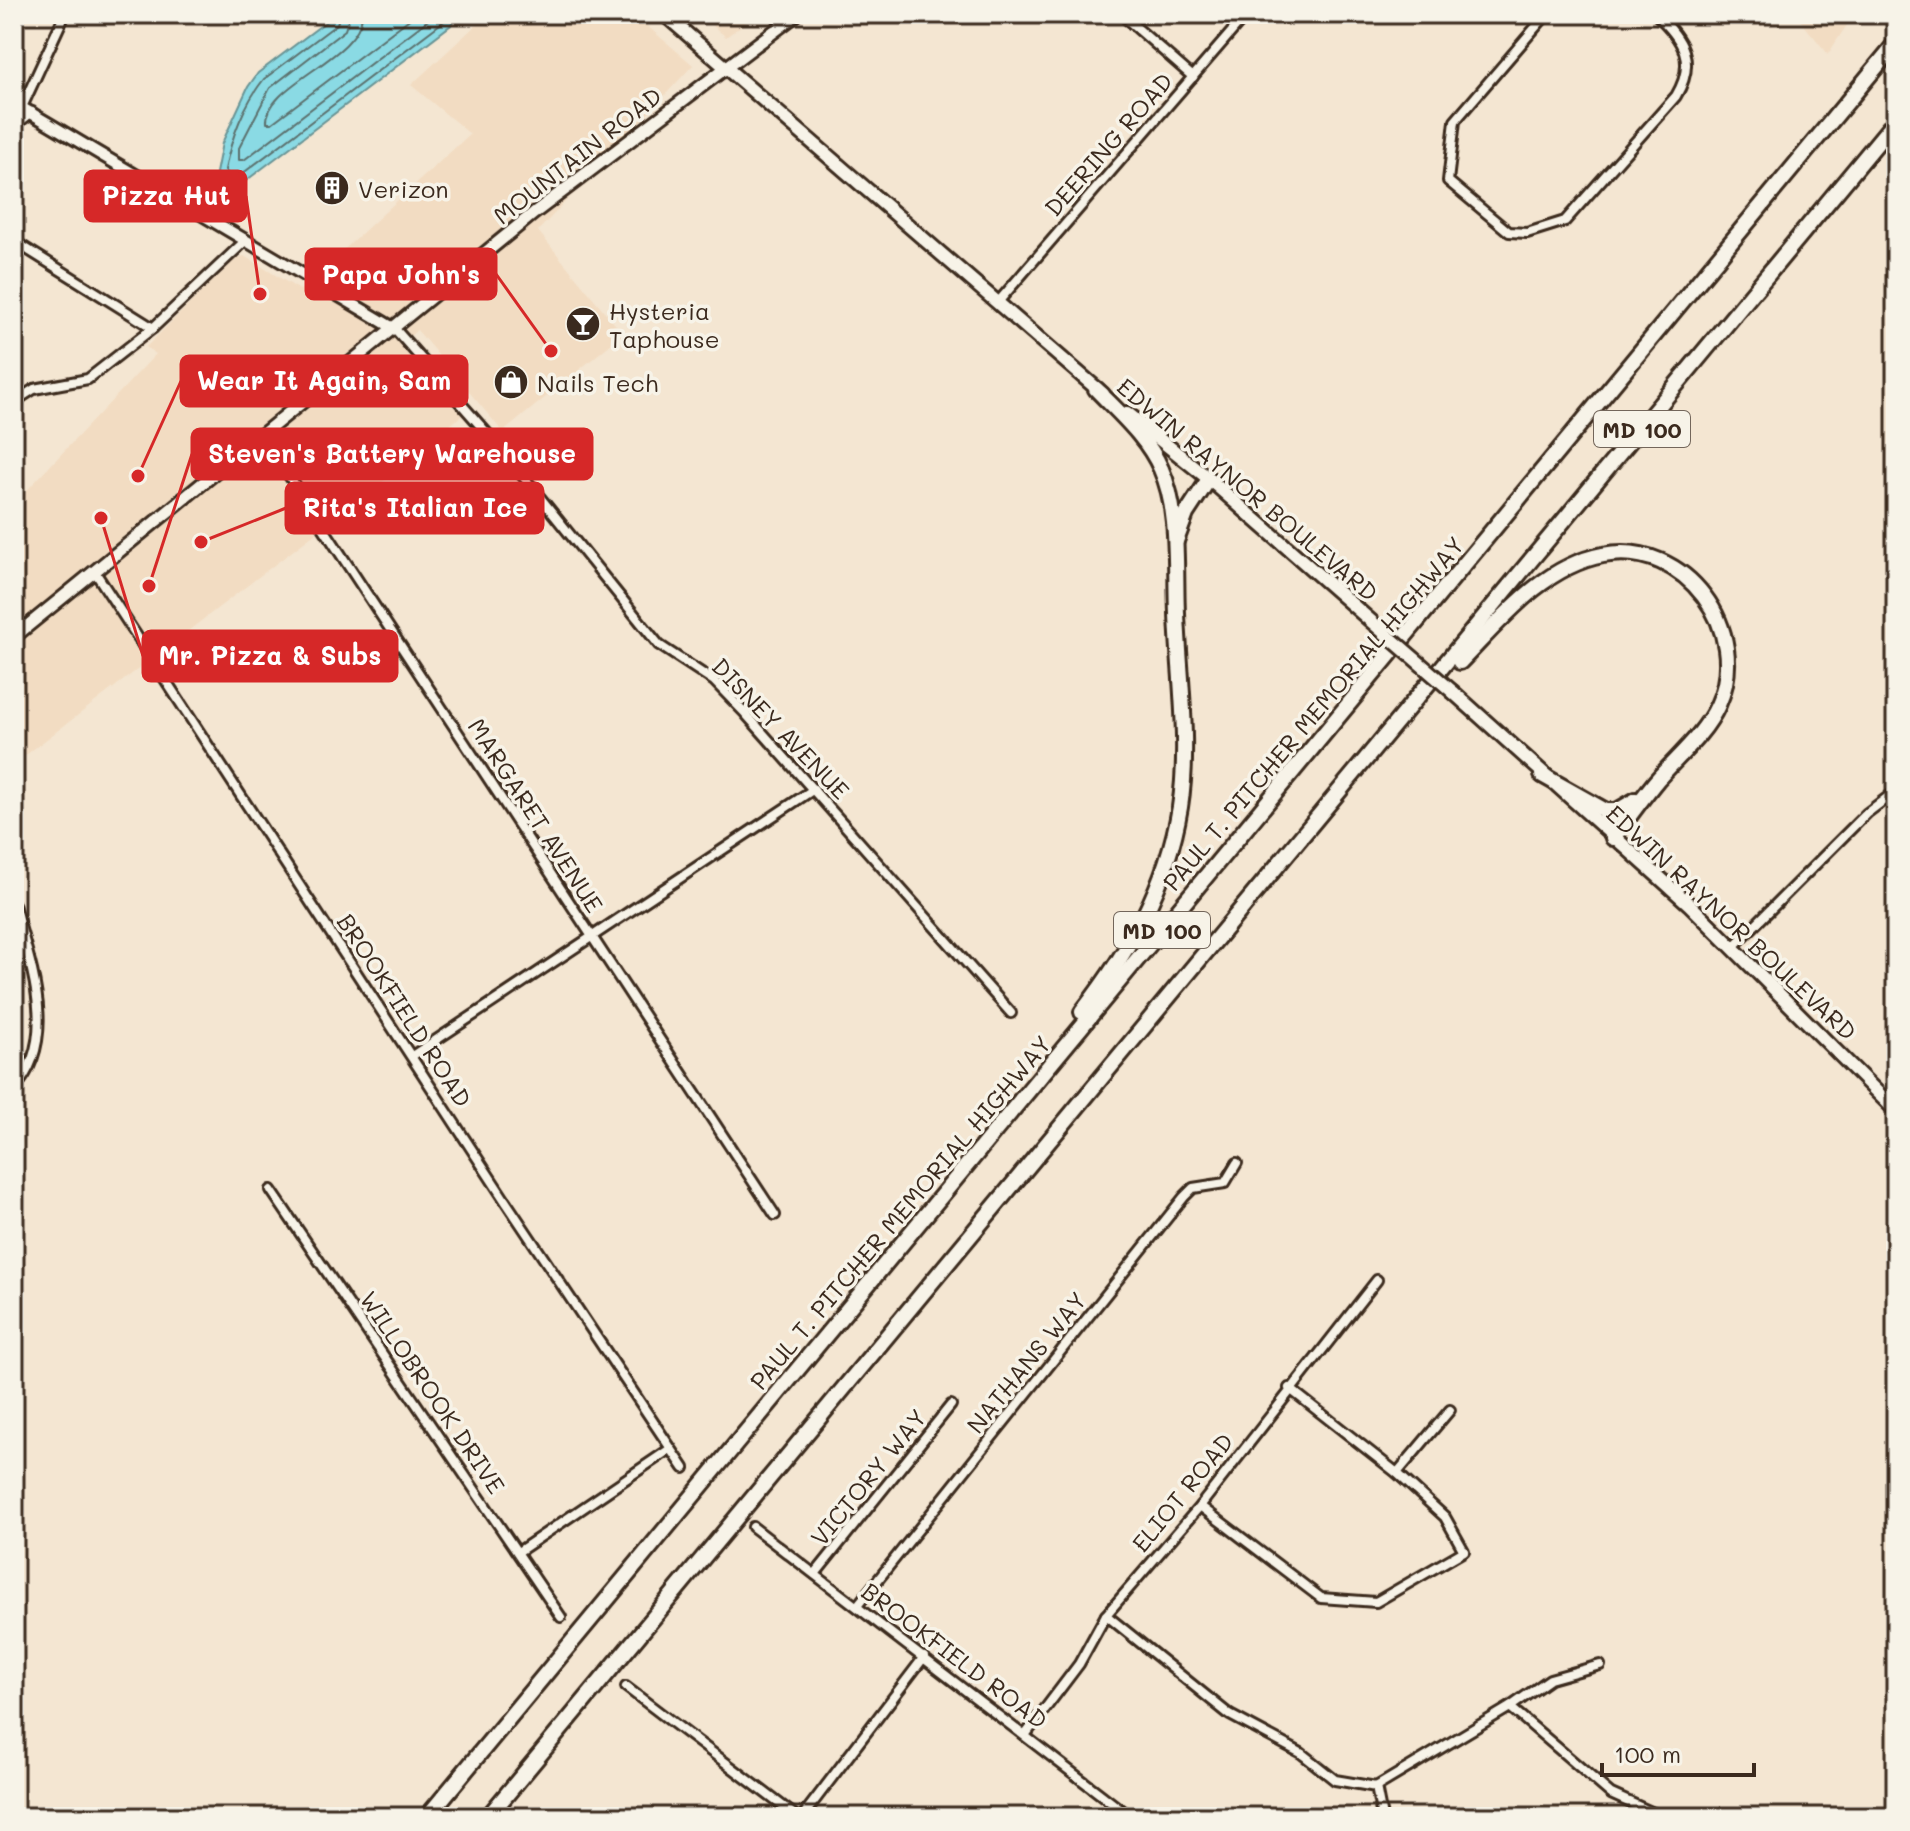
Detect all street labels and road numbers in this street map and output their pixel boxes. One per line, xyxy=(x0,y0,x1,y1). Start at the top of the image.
street label: DEERING ROAD xyxy=(1037,66,1179,222)
street label: MOUNTAIN ROAD xyxy=(487,80,667,230)
street label: EDWIN RAYNOR BOULEVARD xyxy=(1111,371,1385,607)
road number: MD 100 xyxy=(1594,411,1690,447)
street label: PAUL T. PITCHER MEMORIAL HIGHWAY xyxy=(1155,529,1471,897)
street label: DISNEY AVENUE xyxy=(706,651,856,805)
street label: MARGARET AVENUE xyxy=(462,712,610,918)
street label: EDWIN RAYNOR BOULEVARD xyxy=(1600,798,1864,1046)
street label: BROOKFIELD ROAD xyxy=(331,907,479,1113)
road number: MD 100 xyxy=(1114,912,1210,948)
street label: PAUL T. PITCHER MEMORIAL HIGHWAY xyxy=(742,1028,1058,1396)
street label: WILLOBROOK DRIVE xyxy=(354,1285,512,1499)
street label: NATHANS WAY xyxy=(959,1285,1093,1439)
street label: VICTORY WAY xyxy=(803,1402,933,1552)
street label: ELIOT ROAD xyxy=(1125,1426,1239,1558)
street label: BROOKFIELD ROAD xyxy=(856,1575,1054,1735)

